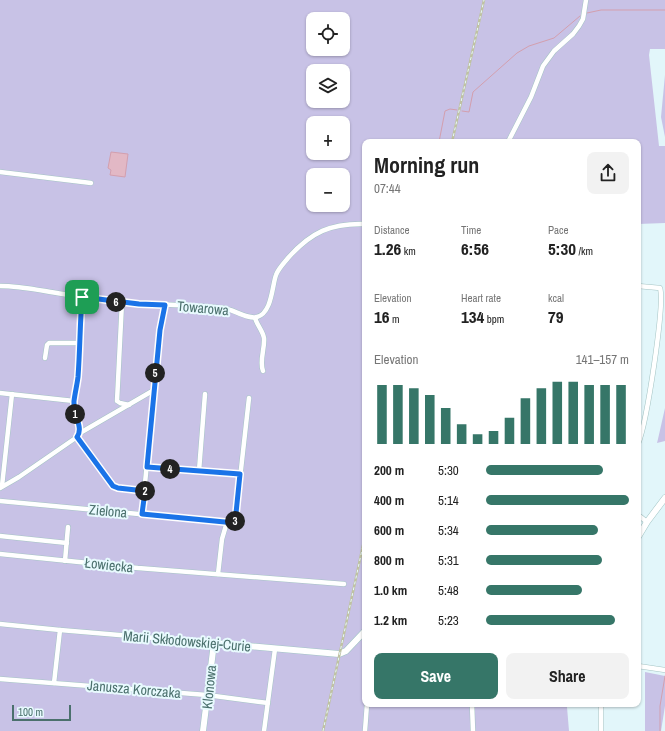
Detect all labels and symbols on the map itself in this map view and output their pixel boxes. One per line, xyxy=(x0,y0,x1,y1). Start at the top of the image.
pin xyxy=(65,280,99,314)
pin: 6 xyxy=(106,292,126,312)
street label: Towarowa xyxy=(176,297,230,319)
pin: 5 xyxy=(145,363,165,383)
pin: 1 xyxy=(65,404,85,424)
pin: 4 xyxy=(160,459,180,479)
pin: 2 xyxy=(135,481,155,501)
street label: Zielona xyxy=(88,500,128,522)
pin: 3 xyxy=(225,511,245,531)
street label: Łowiecka xyxy=(84,554,135,577)
street label: Marii Skłodowskiej-Curie xyxy=(122,626,252,656)
street label: Klonowa xyxy=(198,664,220,710)
street label: Janusza Korczaka xyxy=(86,676,182,702)
scale bar xyxy=(12,703,71,722)

